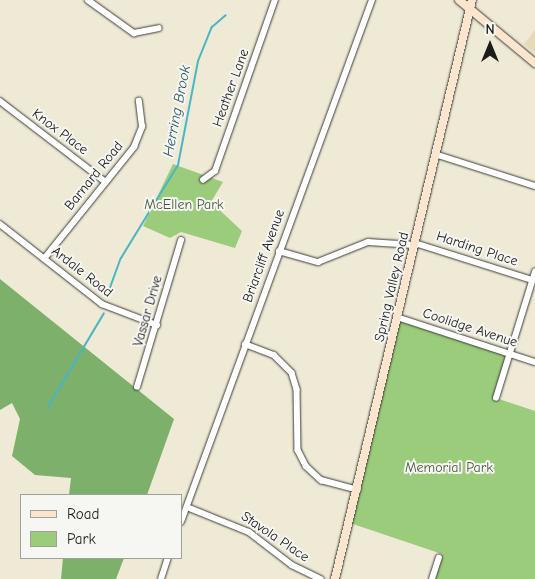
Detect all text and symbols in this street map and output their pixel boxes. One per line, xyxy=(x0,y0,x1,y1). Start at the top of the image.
north arrow xyxy=(465,20,515,70)
text: N xyxy=(485,21,495,38)
street label: Heather Lane xyxy=(209,47,253,129)
water label: Herring Brook xyxy=(159,64,195,158)
street label: Knox Place xyxy=(29,105,91,159)
street label: Barnard Road xyxy=(61,138,127,214)
park label: McEllen Park xyxy=(144,197,224,213)
street label: Briarcliff Avenue xyxy=(239,207,289,305)
street label: Harding Place xyxy=(434,228,520,270)
street label: Spring Valley Road xyxy=(371,231,413,343)
street label: Ardale Road xyxy=(48,243,116,301)
street label: Vassar Drive xyxy=(130,274,166,348)
street label: Coolidge Avenue xyxy=(420,305,520,351)
park label: Memorial Park xyxy=(405,460,493,476)
legend xyxy=(20,494,182,559)
text: Road xyxy=(67,505,99,523)
street label: Stavola Place xyxy=(238,508,312,566)
text: Park xyxy=(67,530,96,548)

